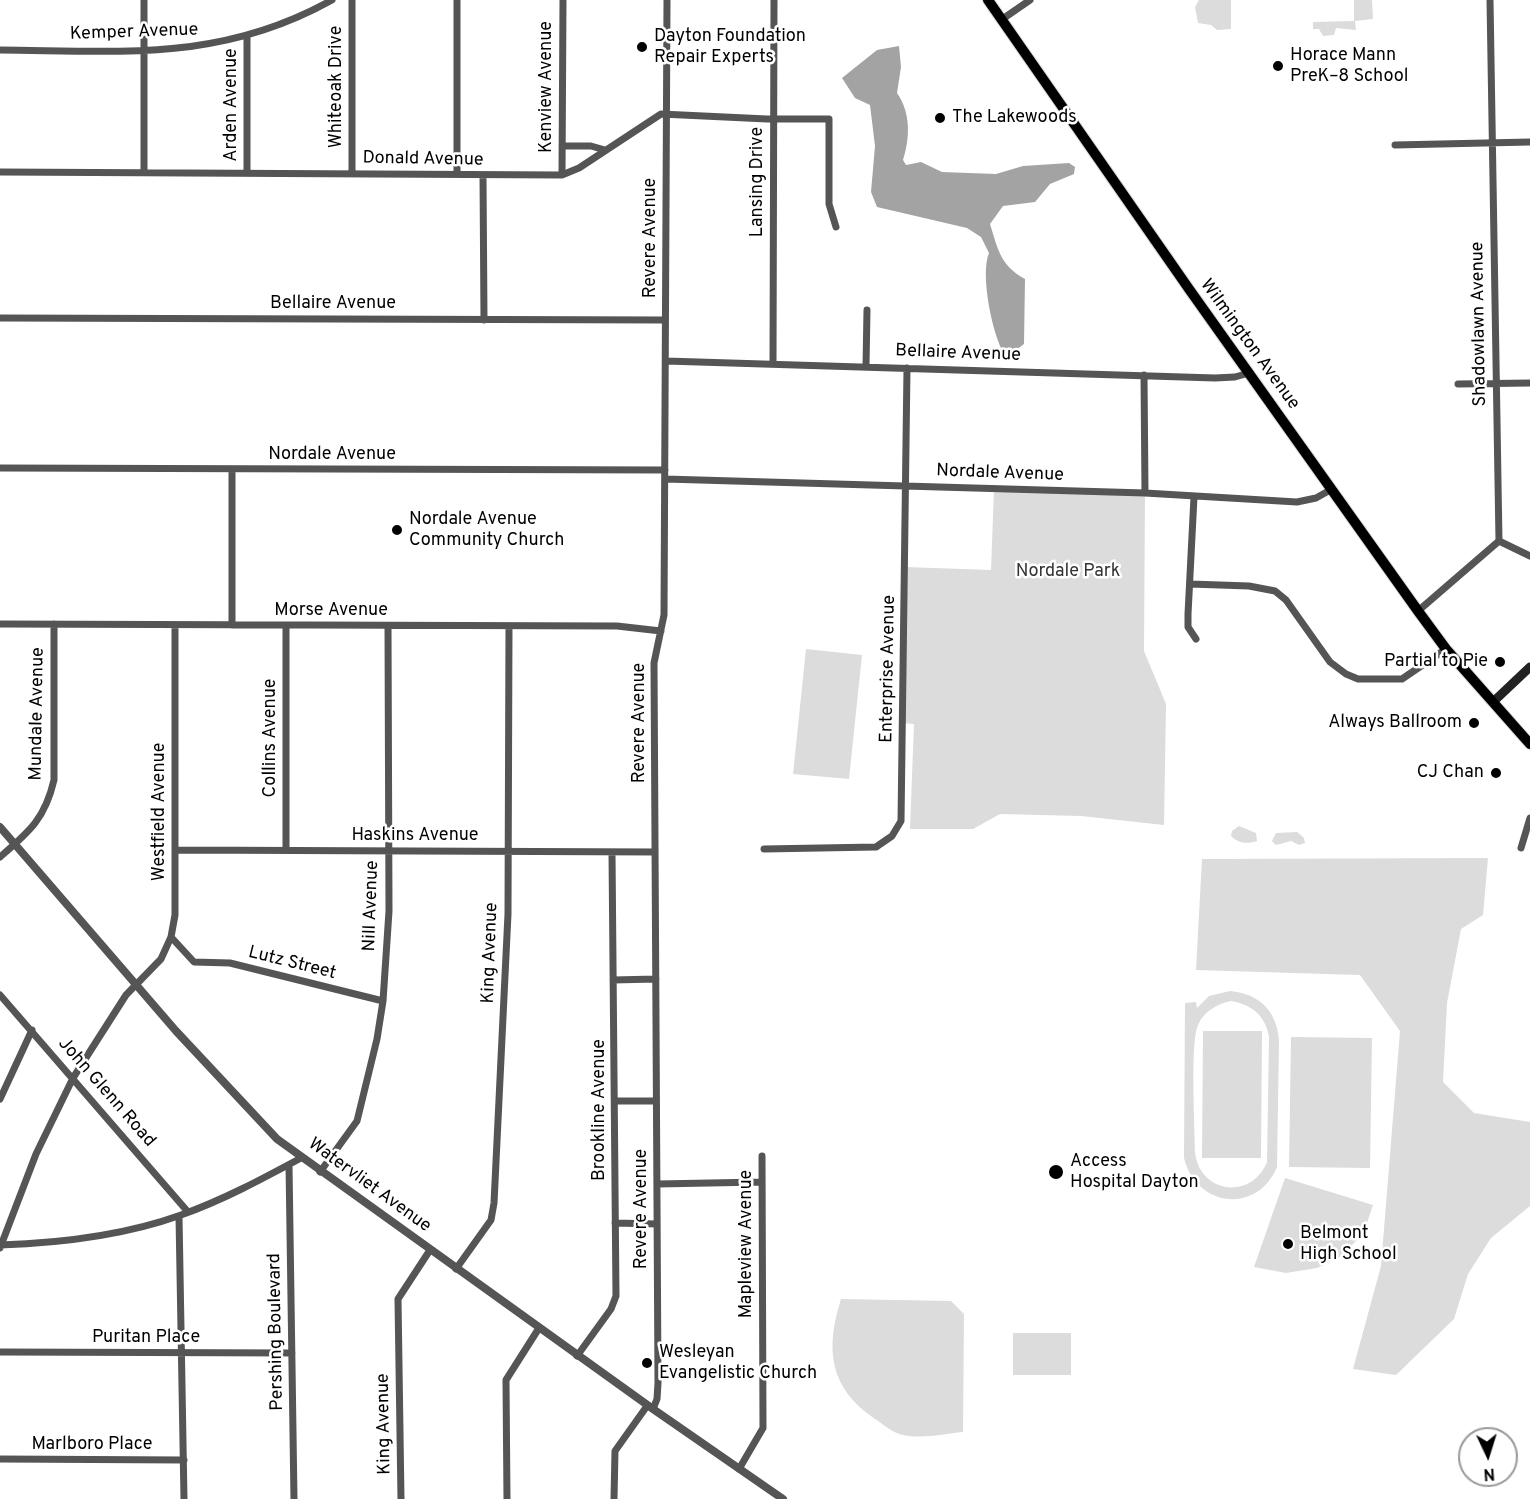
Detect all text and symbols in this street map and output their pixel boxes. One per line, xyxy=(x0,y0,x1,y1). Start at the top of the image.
street label: Kemper Avenue xyxy=(69,20,199,46)
street label: Kenview Avenue xyxy=(536,21,558,153)
street label: Whiteoak Drive xyxy=(326,26,348,148)
place label: Dayton Foundation Repair Experts xyxy=(654,26,806,68)
marker: Dayton Foundation Repair Experts xyxy=(635,40,649,54)
place label: Horace Mann PreK–8 School xyxy=(1290,45,1409,88)
street label: Arden Avenue xyxy=(221,48,243,162)
marker: Horace Mann PreK–8 School xyxy=(1271,59,1285,73)
place label: The Lakewoods xyxy=(952,107,1077,129)
marker: The Lakewoods xyxy=(933,111,947,125)
street label: Lansing Drive xyxy=(747,127,769,237)
street label: Donald Avenue xyxy=(362,148,484,172)
street label: Revere Avenue xyxy=(640,178,662,298)
street label: Shadowlawn Avenue xyxy=(1468,241,1492,407)
street label: Wilmington Avenue xyxy=(1194,276,1304,414)
street label: Bellaire Avenue xyxy=(270,293,396,315)
street label: Bellaire Avenue xyxy=(895,341,1021,367)
street label: Nordale Avenue xyxy=(268,444,396,466)
street label: Nordale Avenue xyxy=(936,461,1064,487)
place label: Nordale Avenue Community Church xyxy=(409,509,564,552)
marker: Nordale Avenue Community Church xyxy=(390,523,404,537)
park label: Nordale Park xyxy=(1016,561,1120,583)
street label: Enterprise Avenue xyxy=(877,595,901,743)
street label: Morse Avenue xyxy=(274,600,388,622)
street label: Mundale Avenue xyxy=(26,647,50,781)
place label: Partial to Pie xyxy=(1384,651,1488,673)
marker: Partial to Pie xyxy=(1493,655,1507,669)
street label: Revere Avenue xyxy=(629,663,651,783)
street label: Collins Avenue xyxy=(260,679,282,797)
place label: Always Ballroom xyxy=(1328,712,1462,734)
marker: Always Ballroom xyxy=(1467,716,1481,730)
street label: Westfield Avenue xyxy=(149,743,171,881)
place label: CJ Chan xyxy=(1417,762,1484,784)
marker: CJ Chan xyxy=(1489,766,1503,780)
street label: Haskins Avenue xyxy=(351,825,479,847)
street label: Nill Avenue xyxy=(360,860,384,952)
street label: King Avenue xyxy=(478,902,504,1004)
street label: Lutz Street xyxy=(246,943,338,985)
street label: John Glenn Road xyxy=(53,1034,159,1152)
street label: Brookline Avenue xyxy=(589,1039,611,1181)
street label: Watervliet Avenue xyxy=(303,1134,435,1238)
street label: Revere Avenue xyxy=(631,1149,653,1269)
place label: Access Hospital Dayton xyxy=(1070,1151,1199,1194)
marker: Access Hospital Dayton xyxy=(1047,1163,1065,1181)
street label: Mapleview Avenue xyxy=(736,1170,758,1318)
place label: Belmont High School xyxy=(1300,1223,1397,1266)
marker: Belmont High School xyxy=(1281,1237,1295,1251)
street label: Pershing Boulevard xyxy=(265,1253,289,1411)
street label: Puritan Place xyxy=(92,1327,200,1349)
place label: Wesleyan Evangelistic Church xyxy=(659,1342,817,1384)
marker: Wesleyan Evangelistic Church xyxy=(640,1356,654,1370)
street label: King Avenue xyxy=(373,1373,397,1475)
north arrow xyxy=(1458,1427,1518,1487)
street label: Marlboro Place xyxy=(31,1434,153,1456)
text: N xyxy=(1483,1463,1496,1483)

